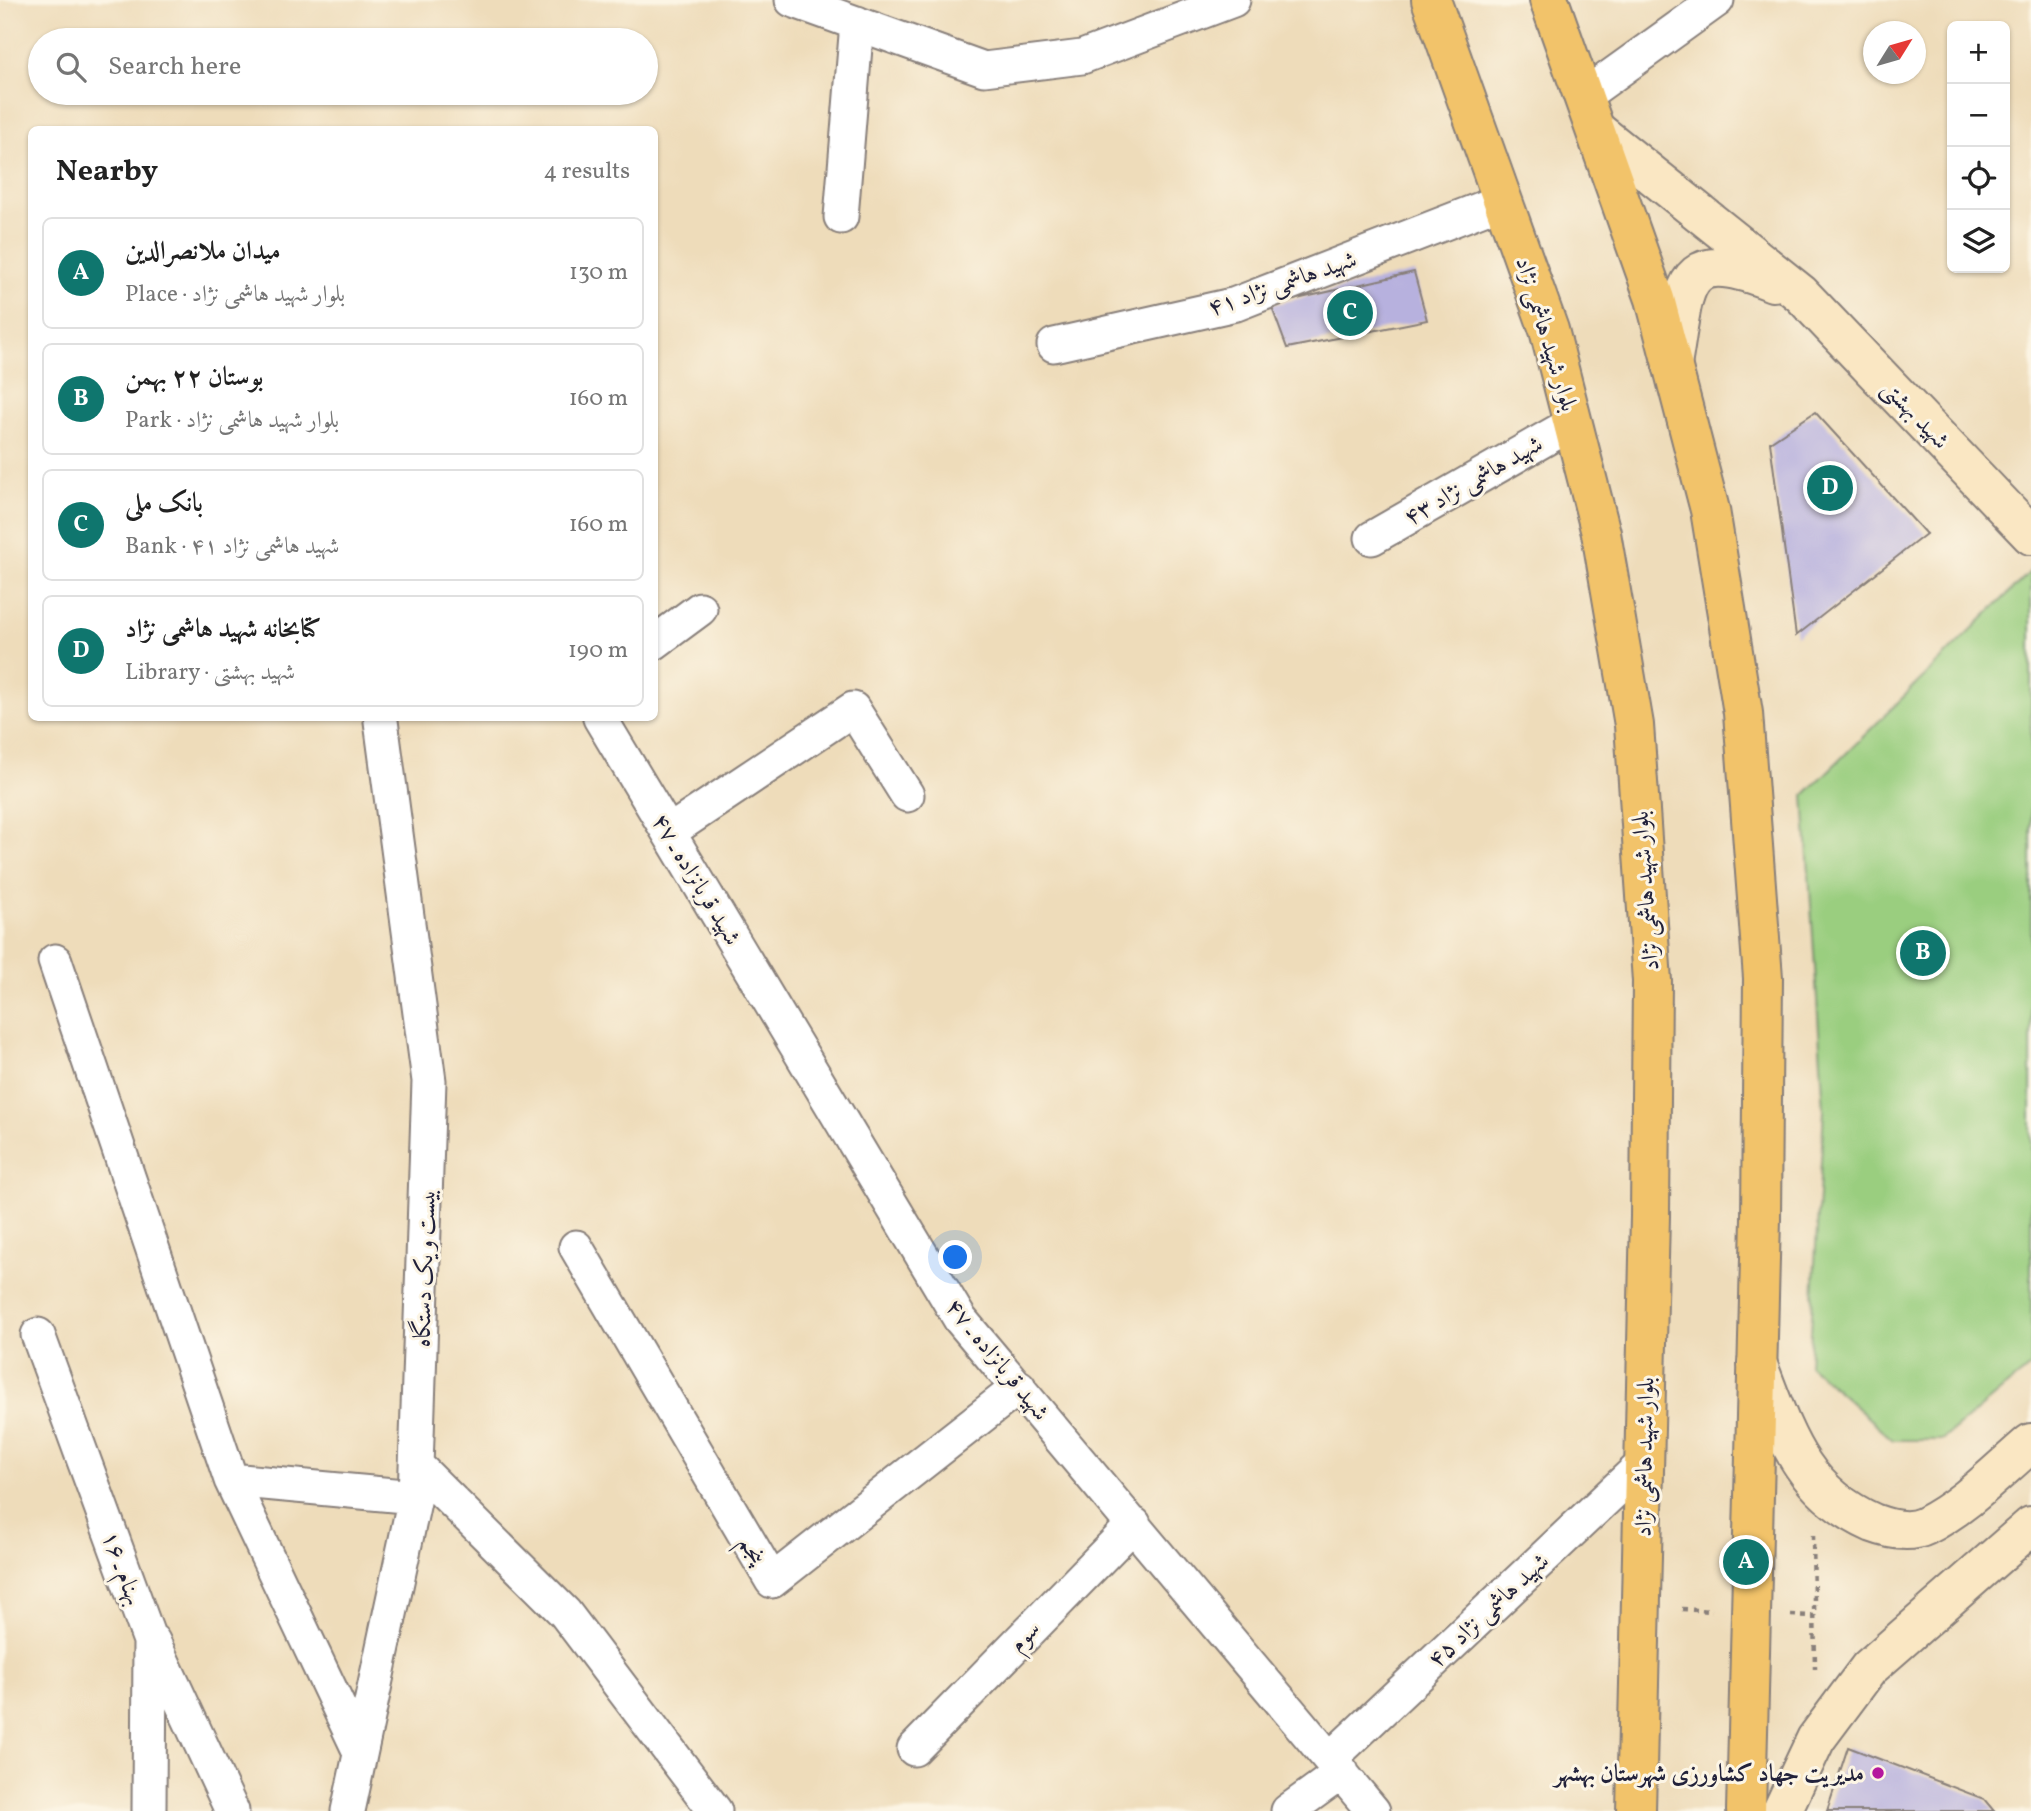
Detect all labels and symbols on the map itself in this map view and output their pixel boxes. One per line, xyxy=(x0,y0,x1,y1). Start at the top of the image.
north arrow xyxy=(1863,21,1926,84)
street label: شهید هاشمی نژاد ۴۱ xyxy=(1204,244,1362,326)
street label: بلوار شهید هاشمی نژاد xyxy=(1505,253,1585,416)
pin: C xyxy=(1327,287,1373,339)
street label: شهید بهشتی xyxy=(1873,373,1956,458)
street label: شهید هاشمی نژاد ۴۳ xyxy=(1398,428,1550,535)
pin: D xyxy=(1807,462,1853,514)
street label: شهید قربانزاده ـ ۴۷ xyxy=(642,808,748,953)
street label: بلوار شهید هاشمی نژاد xyxy=(1624,810,1670,972)
pin: B xyxy=(1900,927,1946,979)
street label: بیست و یک دستگاه xyxy=(406,1188,446,1348)
your location xyxy=(938,1240,972,1274)
street label: شهید قربانزاده ـ ۴۷ xyxy=(936,1292,1056,1429)
street label: بلوار شهید هاشمی نژاد xyxy=(1628,1377,1664,1537)
street label: بهنام ـ ۱۶ xyxy=(90,1527,150,1611)
street label: پنجم xyxy=(727,1530,774,1575)
pin: A xyxy=(1723,1536,1769,1588)
street label: شهید هاشمی نژاد ۴۵ xyxy=(1421,1546,1558,1677)
street label: سوم xyxy=(1002,1614,1050,1662)
place label: مدیریت جهاد کشاورزی شهرستان بهشهر xyxy=(1551,1758,1864,1792)
marker: مدیریت جهاد کشاورزی شهرستان بهشهر xyxy=(1870,1765,1886,1781)

